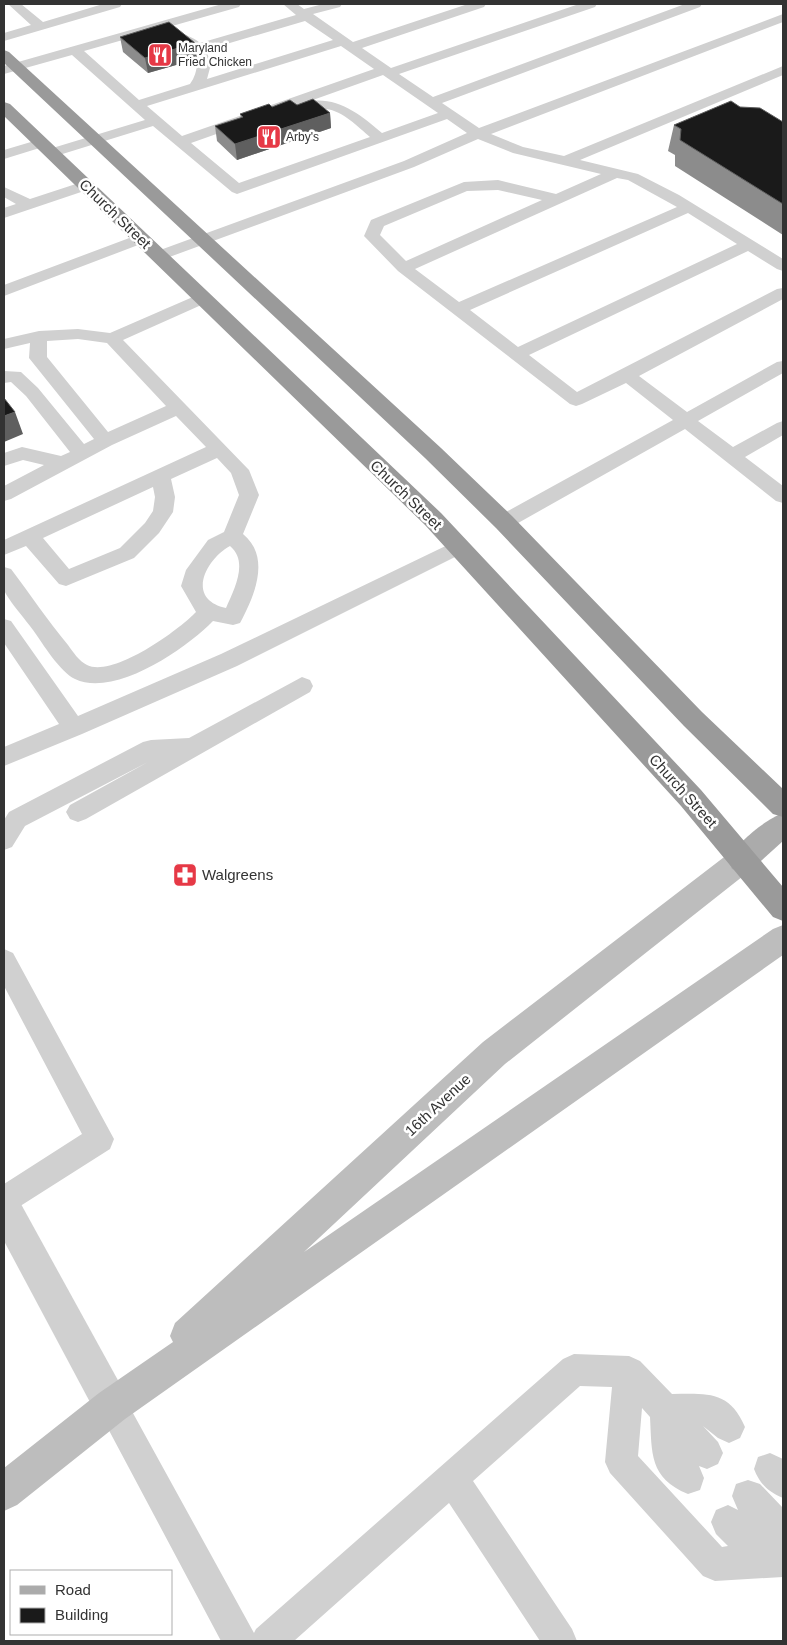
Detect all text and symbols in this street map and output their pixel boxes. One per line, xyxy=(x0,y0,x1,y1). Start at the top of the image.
place label: Maryland Fried Chicken xyxy=(178,41,252,69)
restaurant icon: Maryland Fried Chicken xyxy=(147,42,173,68)
restaurant icon: Arby's xyxy=(256,124,282,150)
place label: Arby's xyxy=(286,130,319,144)
street label: Church Street xyxy=(76,175,155,252)
street label: Church Street xyxy=(367,456,446,533)
street label: Church Street xyxy=(646,751,721,831)
pharmacy icon: Walgreens xyxy=(172,862,198,888)
place label: Walgreens xyxy=(202,866,273,883)
street label: 16th Avenue xyxy=(401,1070,474,1139)
legend xyxy=(10,1570,172,1635)
text: Road xyxy=(55,1581,91,1598)
text: Building xyxy=(55,1606,108,1623)

